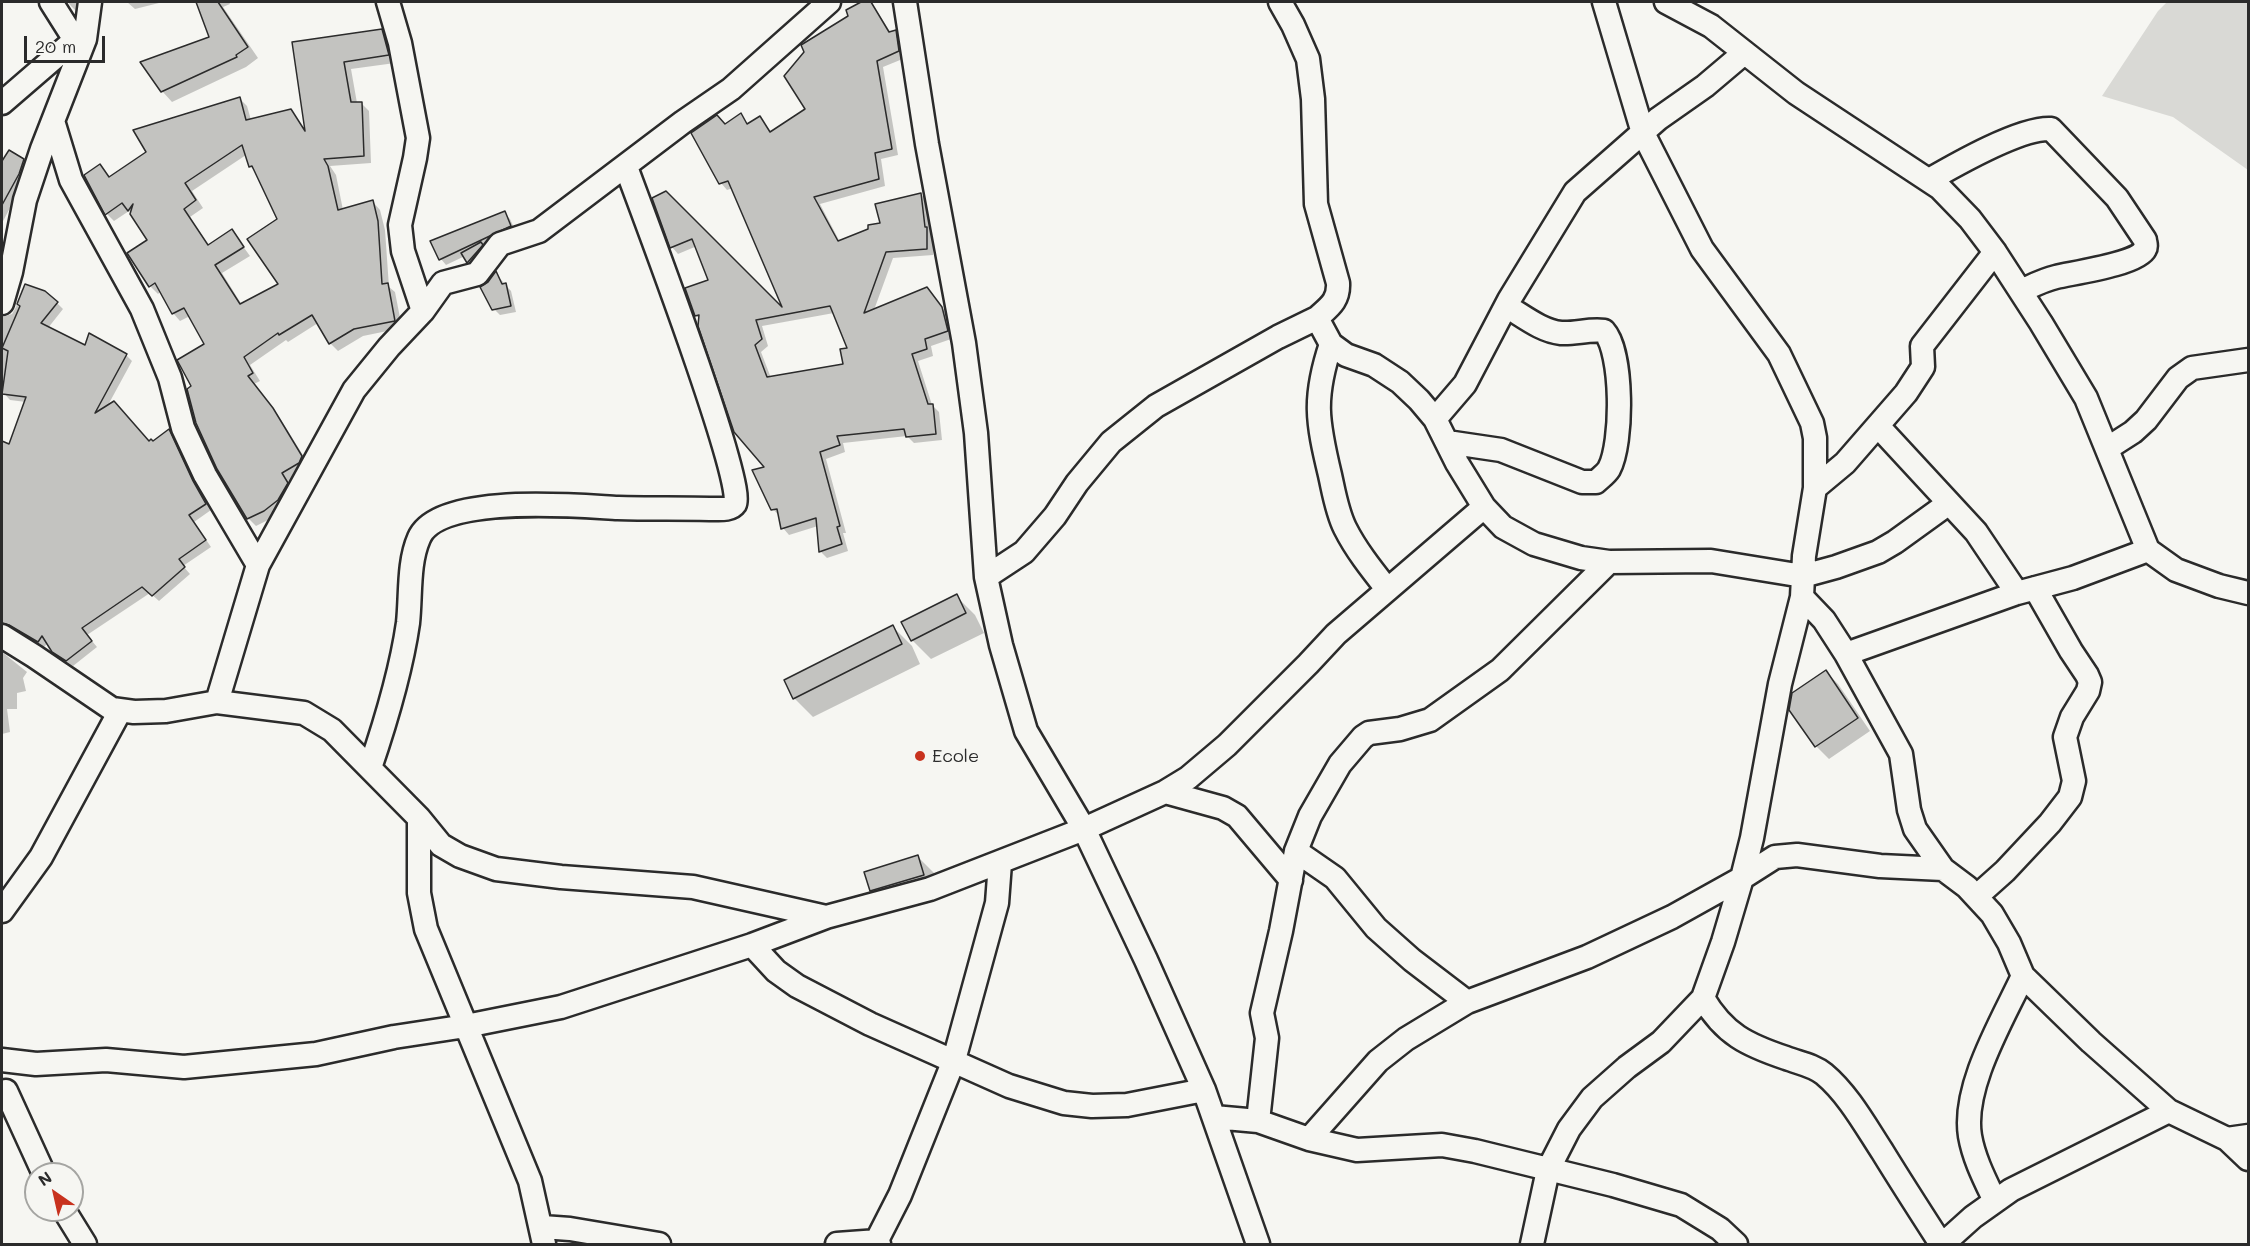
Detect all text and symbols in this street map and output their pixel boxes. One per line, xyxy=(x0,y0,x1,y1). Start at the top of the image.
scale bar xyxy=(27,24,108,62)
text: 20 m xyxy=(35,34,76,58)
place label: Ecole xyxy=(932,745,979,767)
marker: Ecole xyxy=(913,749,927,763)
north arrow xyxy=(24,1162,84,1222)
text: N xyxy=(34,1166,56,1190)

